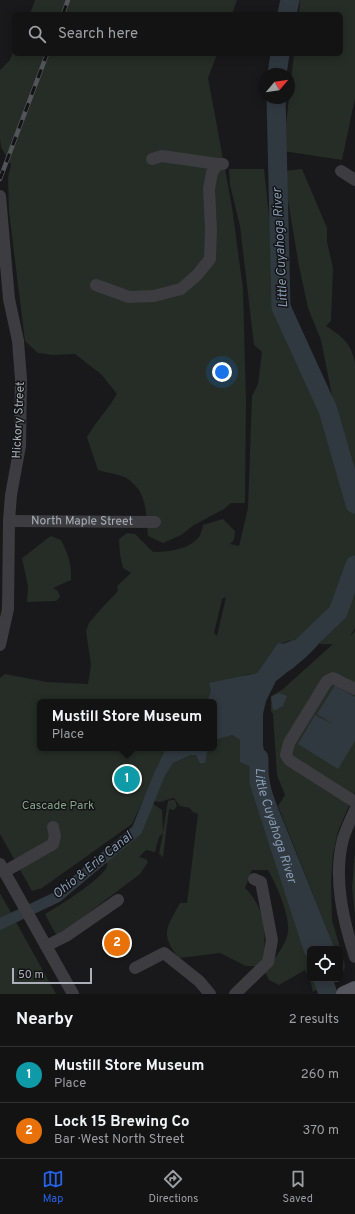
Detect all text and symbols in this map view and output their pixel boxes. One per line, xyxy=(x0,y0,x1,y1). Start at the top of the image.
search box xyxy=(12,12,343,56)
icon: search xyxy=(26,23,48,45)
text: Search here xyxy=(58,25,138,44)
north arrow xyxy=(259,68,295,104)
water label: Little Cuyahoga River xyxy=(270,187,292,308)
your location xyxy=(212,362,232,382)
street label: Hickory Street xyxy=(9,381,29,459)
street label: North Maple Street xyxy=(31,513,133,530)
popup xyxy=(37,699,217,751)
text: Mustill Store Museum xyxy=(52,708,202,727)
text: Place xyxy=(52,727,84,743)
pin: 1 xyxy=(114,764,140,794)
water label: Little Cuyahoga River xyxy=(251,768,300,886)
park label: Cascade Park xyxy=(22,798,94,814)
water label: Ohio & Erie Canal xyxy=(50,829,136,903)
pin: 2 xyxy=(104,928,130,958)
map controls xyxy=(307,946,343,982)
button: locate xyxy=(307,946,343,982)
scale bar xyxy=(12,966,92,985)
text: 50 m xyxy=(18,968,44,982)
text: Nearby xyxy=(16,1009,73,1031)
text: 2 results xyxy=(289,1012,339,1028)
text: Mustill Store Museum xyxy=(54,1057,204,1076)
text: 1 xyxy=(26,1067,32,1083)
text: 260 m xyxy=(301,1067,339,1083)
text: Place xyxy=(54,1076,86,1092)
text: Lock 15 Brewing Co xyxy=(54,1113,190,1132)
text: 2 xyxy=(25,1123,33,1139)
text: 370 m xyxy=(302,1123,339,1139)
text: Bar · West North Street xyxy=(54,1132,185,1148)
tab: Map xyxy=(42,1168,64,1206)
tab: Directions xyxy=(148,1168,198,1206)
tab: Saved xyxy=(283,1168,313,1206)

